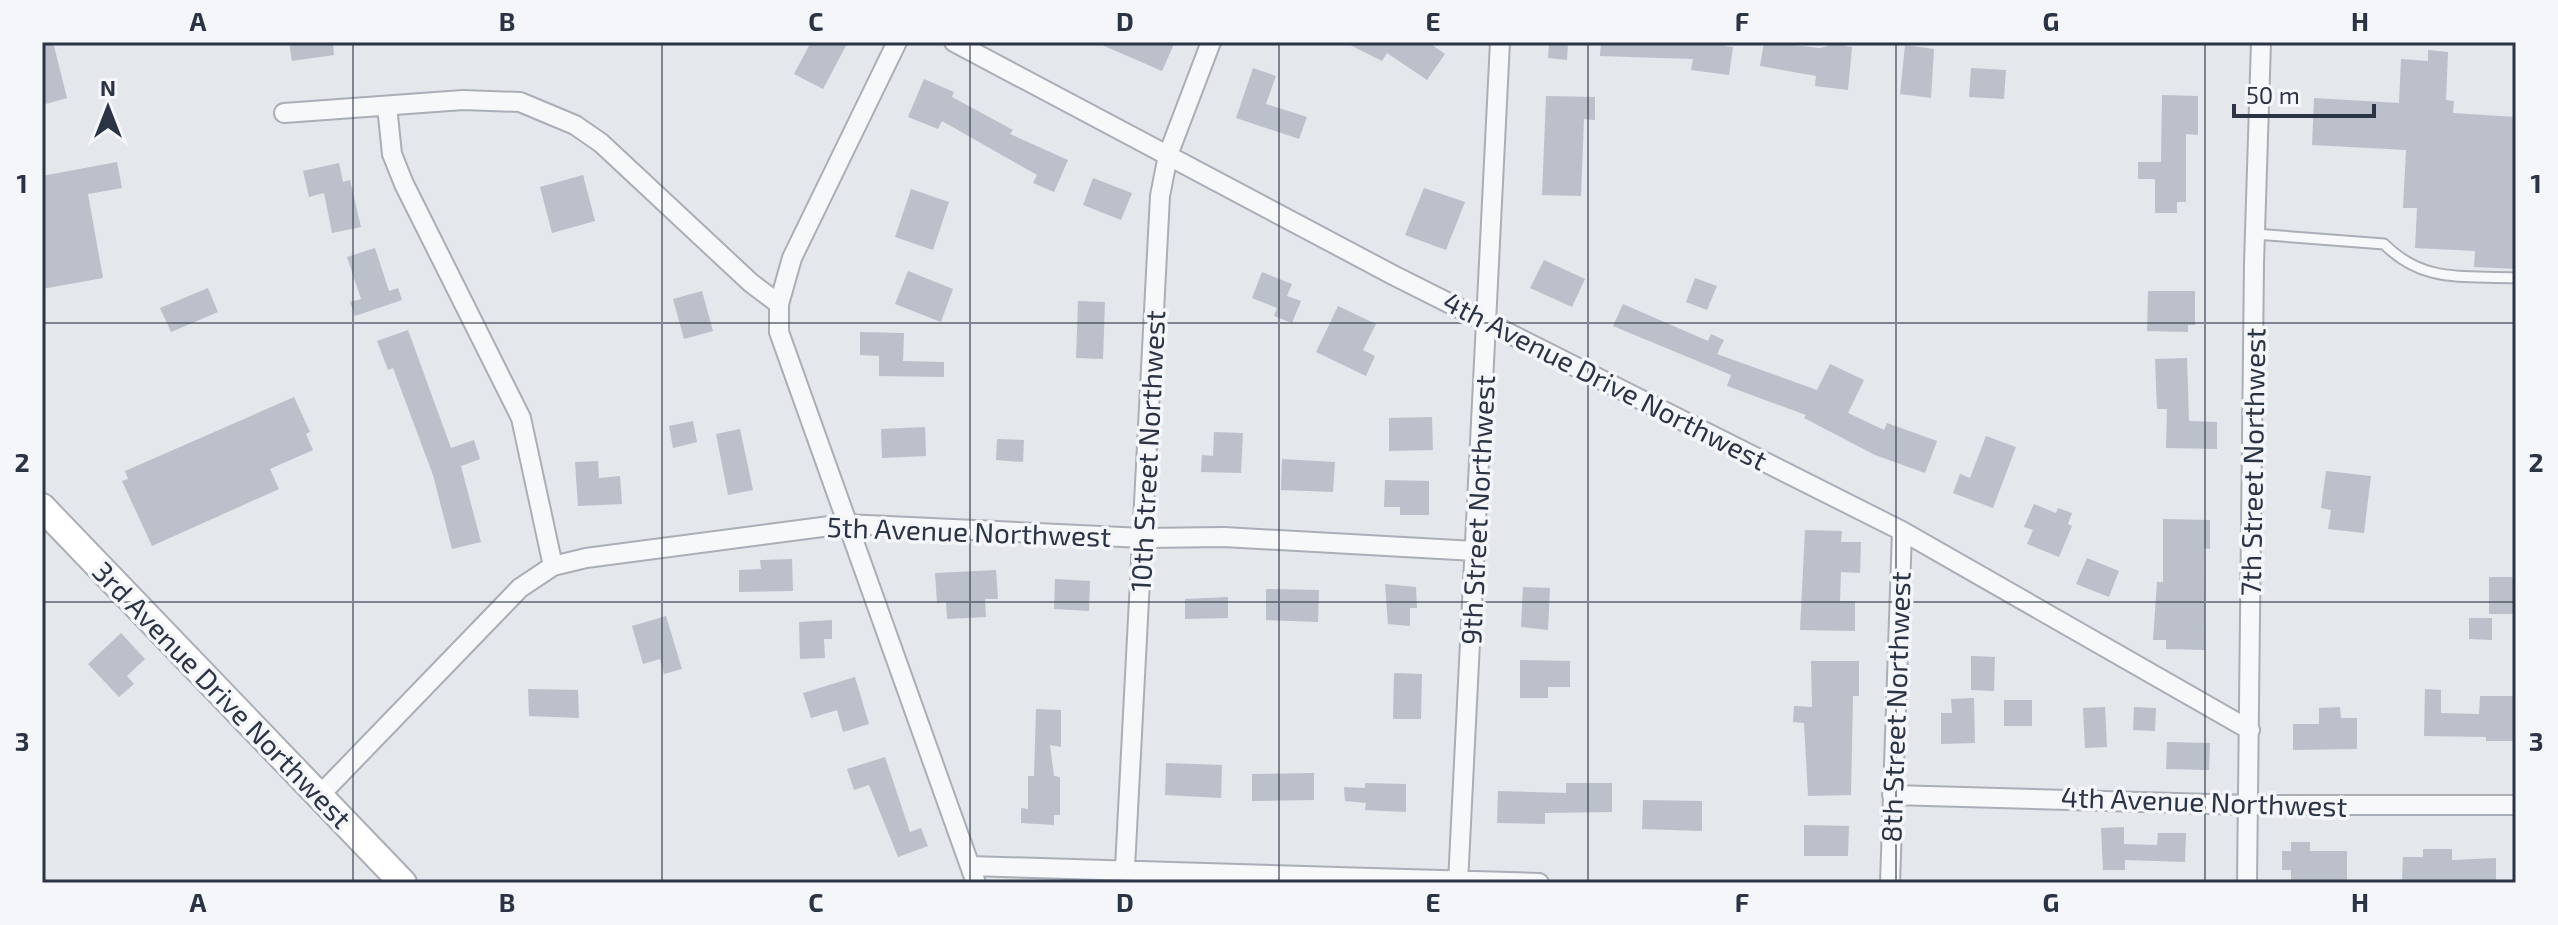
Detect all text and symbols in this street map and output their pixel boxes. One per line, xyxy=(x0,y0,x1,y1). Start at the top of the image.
text: A xyxy=(190,5,207,36)
text: B xyxy=(499,5,515,36)
text: C xyxy=(808,5,824,36)
text: D xyxy=(1116,5,1134,36)
text: E xyxy=(1425,5,1441,36)
text: F xyxy=(1735,5,1749,36)
text: G xyxy=(2043,5,2059,36)
text: H xyxy=(2351,5,2369,36)
north arrow xyxy=(68,68,148,148)
scale bar xyxy=(2234,68,2374,118)
text: N xyxy=(100,74,116,100)
text: 50 m xyxy=(2246,80,2300,109)
text: 1 xyxy=(16,167,28,198)
text: 1 xyxy=(2530,167,2542,198)
street label: 4th Avenue Drive Northwest xyxy=(1438,283,1773,477)
street label: 10th Street Northwest xyxy=(1123,309,1171,593)
street label: 7th Street Northwest xyxy=(2233,328,2271,596)
street label: 9th Street Northwest xyxy=(1453,374,1501,646)
text: 2 xyxy=(14,446,30,477)
text: 2 xyxy=(2528,446,2544,477)
street label: 5th Avenue Northwest xyxy=(826,509,1112,553)
street label: 3rd Avenue Drive Northwest xyxy=(86,554,359,835)
street label: 8th Street Northwest xyxy=(1873,571,1917,843)
text: 3 xyxy=(15,725,29,756)
text: 3 xyxy=(2529,725,2543,756)
street label: 4th Avenue Northwest xyxy=(2060,779,2348,823)
text: A xyxy=(190,886,207,917)
text: B xyxy=(499,886,515,917)
text: C xyxy=(808,886,824,917)
text: D xyxy=(1116,886,1134,917)
text: E xyxy=(1425,886,1441,917)
text: F xyxy=(1735,886,1749,917)
text: G xyxy=(2043,886,2059,917)
text: H xyxy=(2351,886,2369,917)

